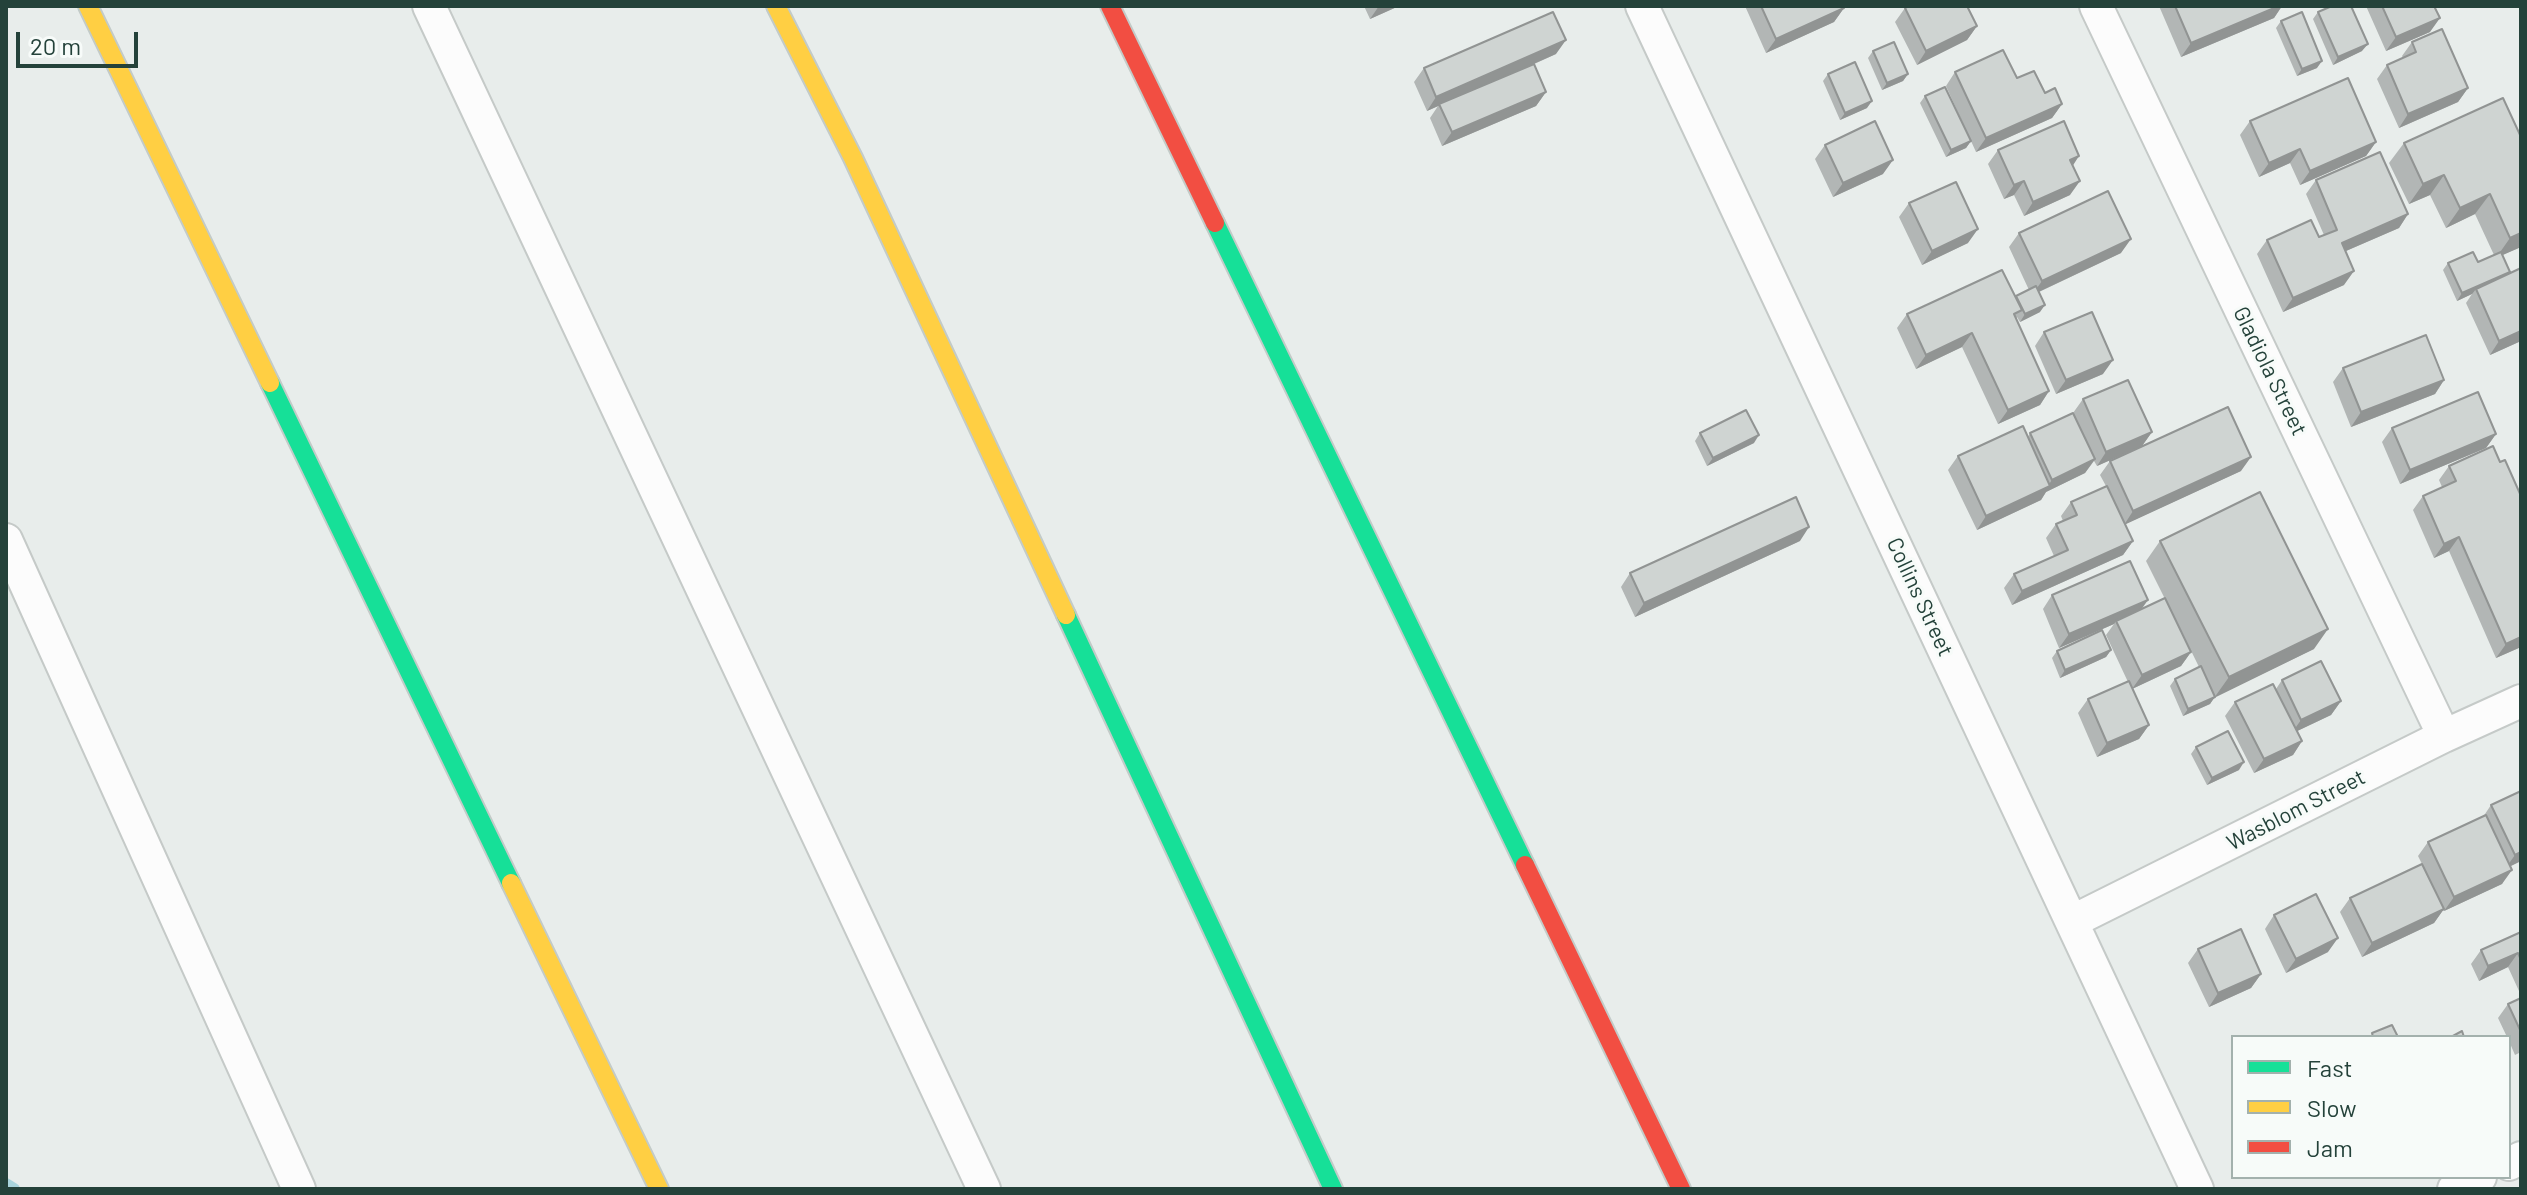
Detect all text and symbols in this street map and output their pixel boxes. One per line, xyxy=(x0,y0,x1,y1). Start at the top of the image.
scale bar xyxy=(20,16,142,66)
text: 20 m xyxy=(30,31,81,60)
street label: Gladiola Street xyxy=(2227,302,2313,440)
street label: Collins Street xyxy=(1881,533,1959,661)
street label: Wasblom Street xyxy=(2222,764,2370,856)
legend xyxy=(2231,1035,2511,1179)
text: Fast xyxy=(2307,1053,2352,1082)
text: Slow xyxy=(2307,1093,2356,1122)
text: Jam xyxy=(2307,1133,2353,1162)

